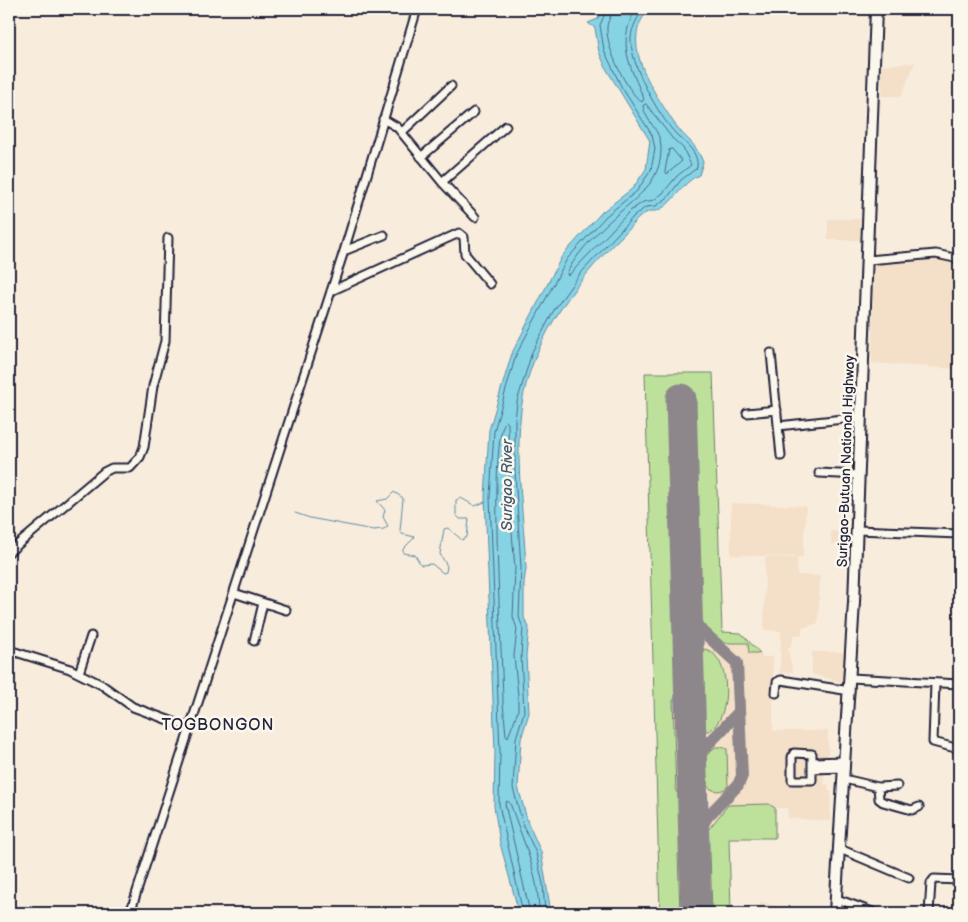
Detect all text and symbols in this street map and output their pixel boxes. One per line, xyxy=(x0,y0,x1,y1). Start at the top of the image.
street label: Surigao-Butuan National Highway xyxy=(834,354,858,567)
water label: Surigao River xyxy=(498,438,517,531)
district label: TOGBONGON xyxy=(161,716,275,735)

